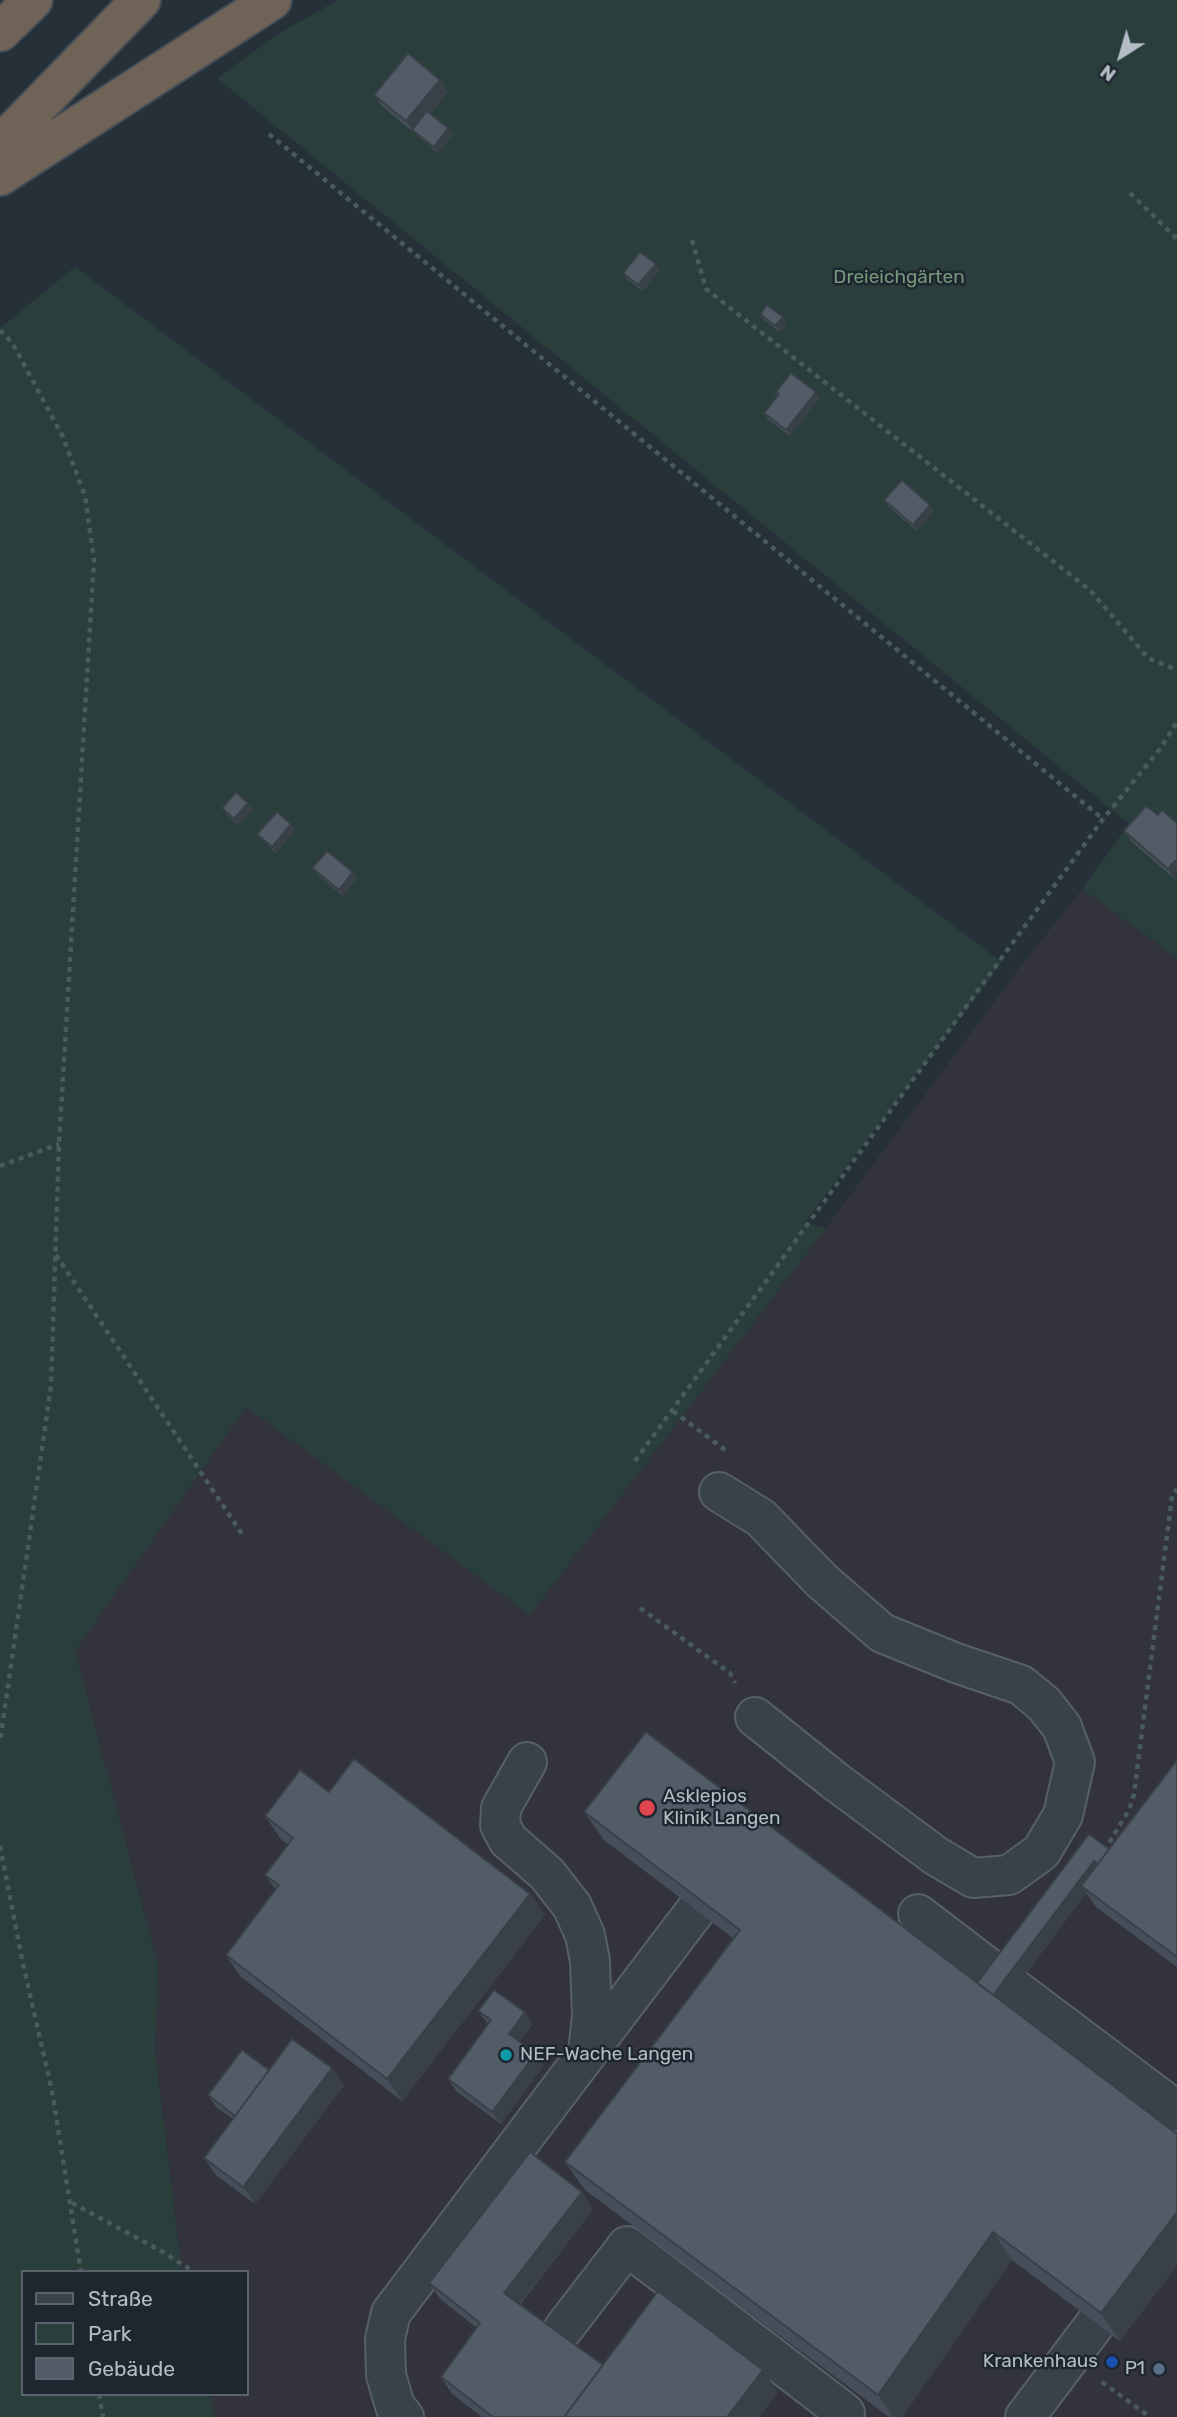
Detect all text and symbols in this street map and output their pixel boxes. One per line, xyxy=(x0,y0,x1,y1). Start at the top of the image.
north arrow xyxy=(1086,21,1156,91)
text: N xyxy=(1096,60,1120,86)
park label: Dreieichgärten xyxy=(833,267,965,289)
place label: Asklepios Klinik Langen xyxy=(663,1786,780,1830)
marker: Asklepios Klinik Langen xyxy=(637,1798,657,1818)
place label: NEF-Wache Langen xyxy=(520,2044,693,2066)
marker: NEF-Wache Langen xyxy=(498,2047,514,2063)
legend xyxy=(21,2270,248,2396)
text: Straße xyxy=(88,2286,153,2311)
text: Park xyxy=(88,2321,132,2346)
place label: Krankenhaus xyxy=(983,2351,1098,2373)
marker: Krankenhaus xyxy=(1104,2354,1120,2370)
text: Gebäude xyxy=(88,2356,175,2381)
place label: P1 xyxy=(1125,2358,1145,2380)
marker: P1 xyxy=(1151,2361,1167,2377)

